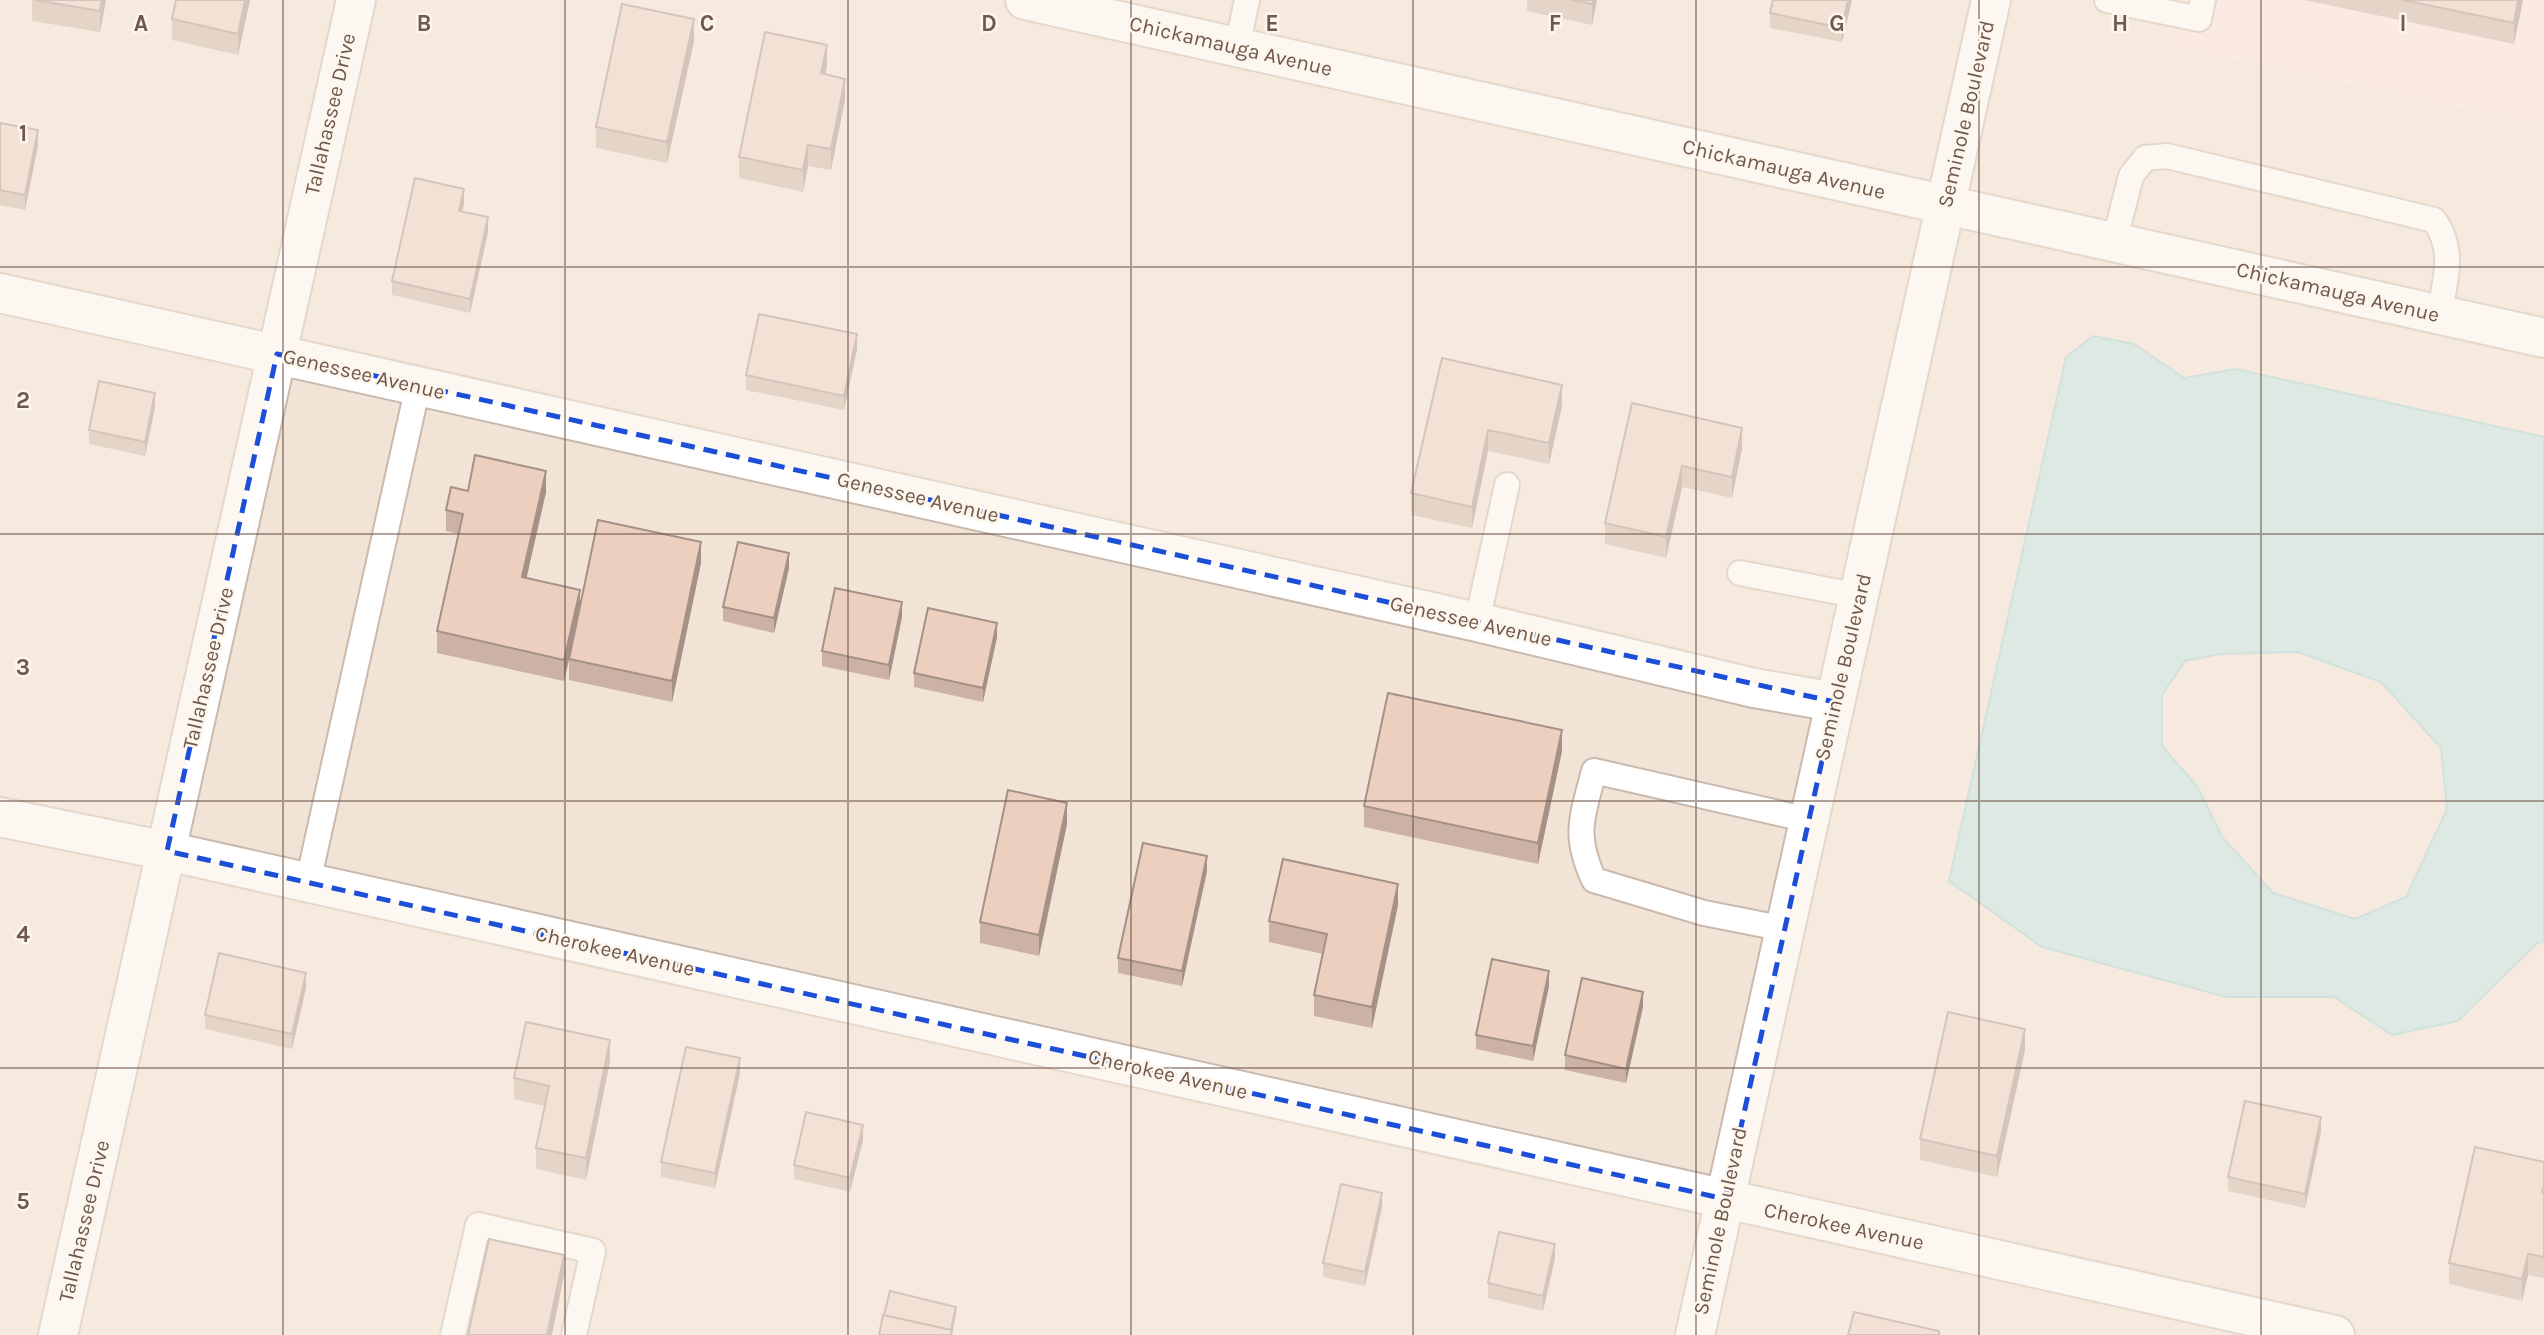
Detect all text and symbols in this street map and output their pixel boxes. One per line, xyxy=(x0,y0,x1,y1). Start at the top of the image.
text: A xyxy=(134,10,148,37)
text: B xyxy=(417,10,431,37)
text: C xyxy=(700,10,714,37)
text: D xyxy=(981,10,997,37)
text: E xyxy=(1265,10,1279,37)
text: F xyxy=(1549,10,1561,37)
text: G xyxy=(1829,10,1845,37)
text: H xyxy=(2112,10,2128,37)
text: I xyxy=(2399,10,2407,37)
street label: Chickamauga Avenue xyxy=(1127,11,1335,81)
street label: Seminole Boulevard xyxy=(1933,18,1999,210)
street label: Tallahassee Drive xyxy=(300,31,360,197)
text: 1 xyxy=(19,120,27,147)
street label: Chickamauga Avenue xyxy=(1680,134,1888,204)
street label: Chickamauga Avenue xyxy=(2234,257,2442,327)
street label: Genessee Avenue xyxy=(281,344,447,404)
text: 2 xyxy=(16,387,30,414)
street label: Genessee Avenue xyxy=(835,467,1001,527)
street label: Seminole Boulevard xyxy=(1810,571,1876,763)
street label: Tallahassee Drive xyxy=(178,585,238,751)
street label: Genessee Avenue xyxy=(1388,591,1554,651)
text: 3 xyxy=(16,654,30,681)
text: 4 xyxy=(16,921,30,948)
street label: Cherokee Avenue xyxy=(533,921,697,981)
street label: Cherokee Avenue xyxy=(1086,1044,1250,1104)
street label: Seminole Boulevard xyxy=(1688,1125,1752,1317)
street label: Tallahassee Drive xyxy=(54,1138,114,1304)
text: 5 xyxy=(16,1188,30,1215)
street label: Cherokee Avenue xyxy=(1762,1197,1926,1255)

